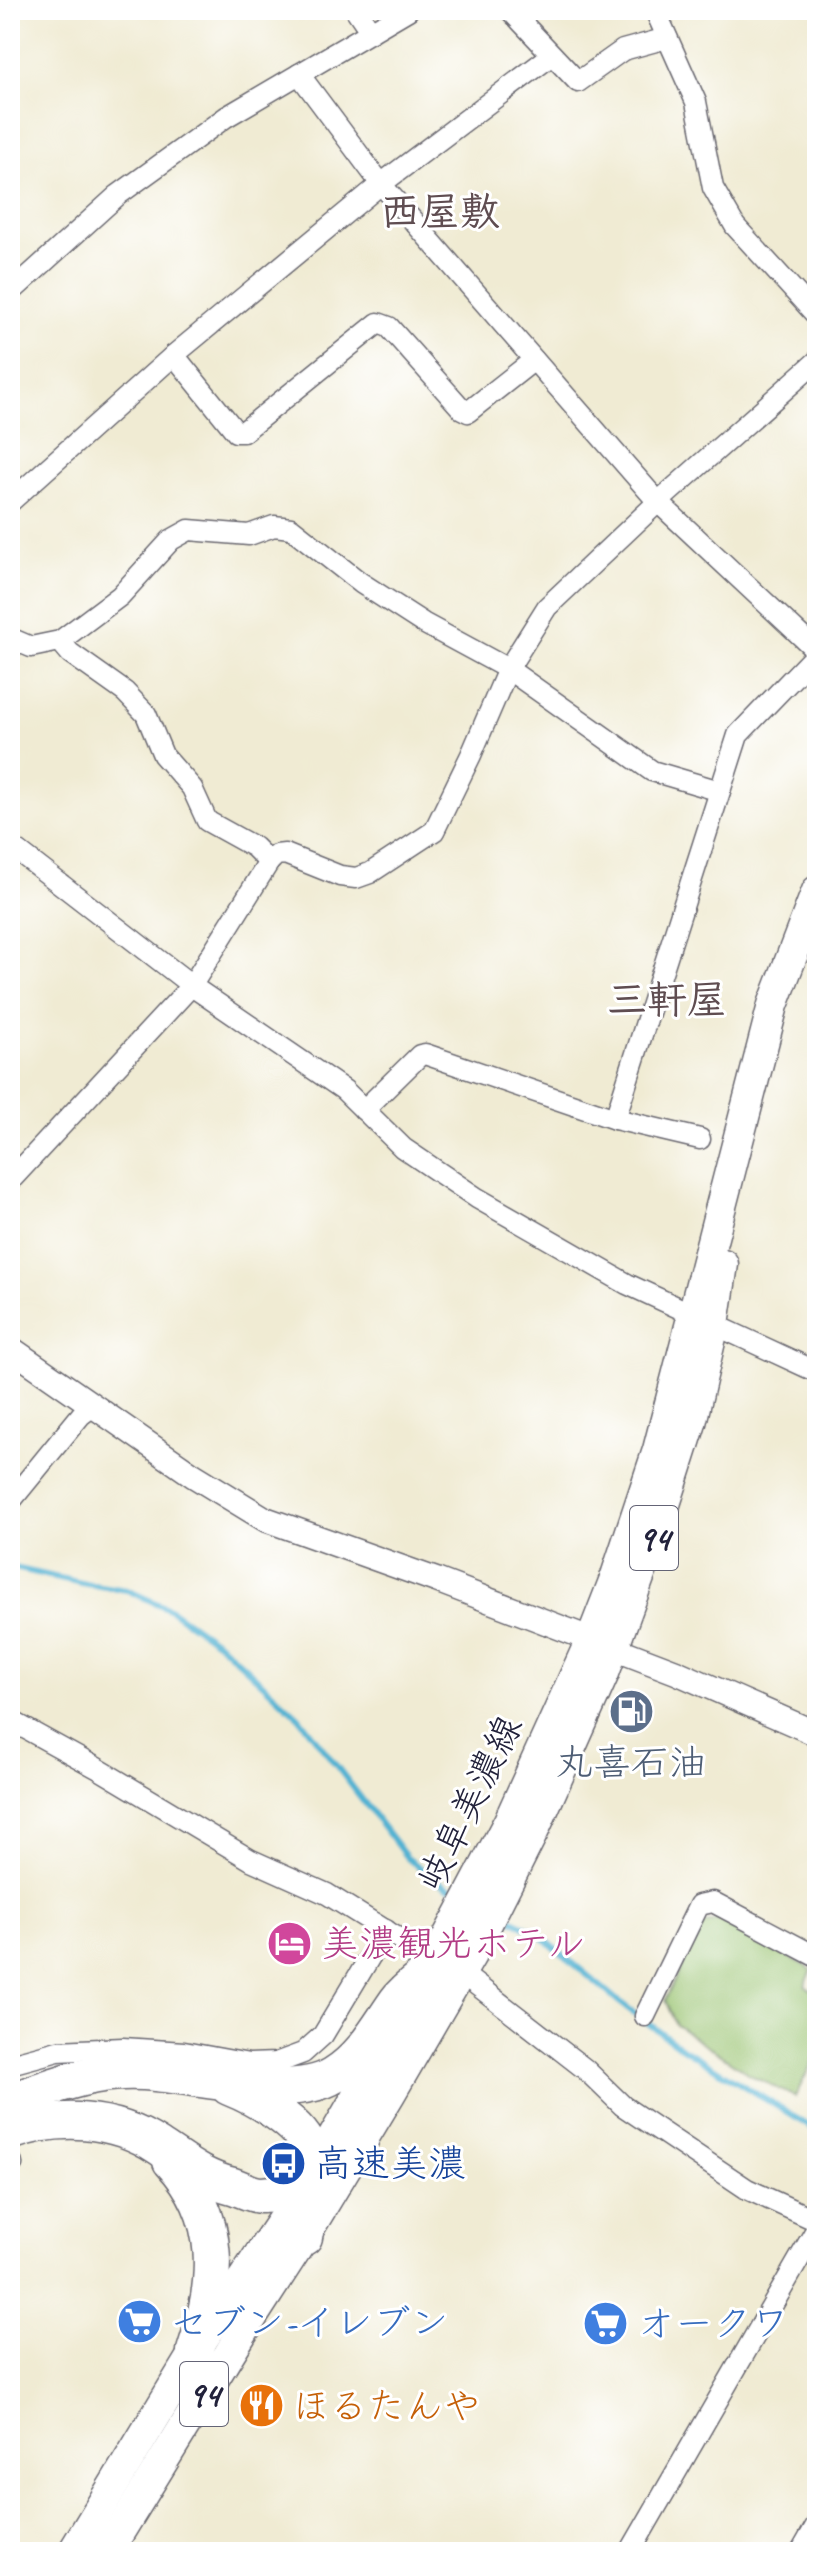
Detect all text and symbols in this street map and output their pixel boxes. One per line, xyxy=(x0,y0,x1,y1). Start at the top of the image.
district label: 西屋敷 xyxy=(380,187,500,237)
district label: 三軒屋 xyxy=(607,975,727,1025)
road number: 94 xyxy=(630,1506,678,1570)
fuel station icon: 丸喜石油 xyxy=(607,1687,655,1735)
street label: 岐阜美濃線 xyxy=(407,1708,532,1899)
place label: 丸喜石油 xyxy=(555,1739,707,1786)
hotel icon: 美濃観光ホテル xyxy=(266,1919,314,1967)
place label: 美濃観光ホテル xyxy=(321,1920,585,1967)
bus stop icon: 高速美濃 xyxy=(259,2139,307,2187)
place label: 高速美濃 xyxy=(314,2140,466,2187)
supermarket icon: セブン-イレブン xyxy=(115,2298,163,2346)
place label: セブン-イレブン xyxy=(170,2299,448,2346)
supermarket icon: オークワ xyxy=(582,2299,630,2347)
place label: オークワ xyxy=(637,2300,789,2347)
road number: 94 xyxy=(180,2362,228,2426)
restaurant icon: ほるたんや xyxy=(237,2382,285,2430)
place label: ほるたんや xyxy=(292,2383,481,2430)

